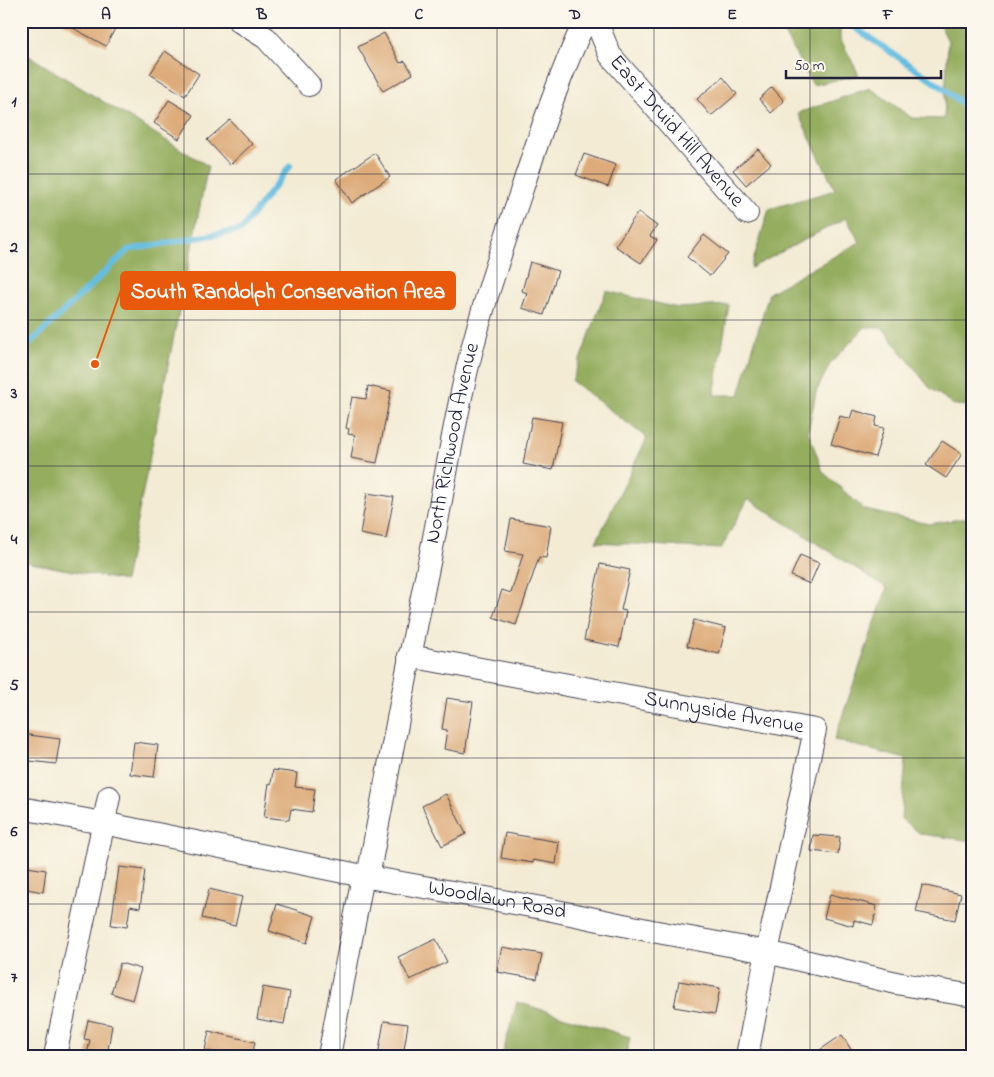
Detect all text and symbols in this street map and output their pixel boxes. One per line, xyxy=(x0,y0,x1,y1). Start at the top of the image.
text: A xyxy=(101,3,111,27)
text: B xyxy=(256,3,268,27)
text: C xyxy=(415,3,424,27)
text: D xyxy=(568,3,581,27)
text: E xyxy=(727,3,737,27)
text: F xyxy=(882,3,894,27)
scale bar xyxy=(786,48,942,80)
street label: East Druid Hill Avenue xyxy=(602,49,751,215)
text: 50 m xyxy=(794,55,825,77)
text: 1 xyxy=(11,90,17,114)
text: 2 xyxy=(9,236,18,260)
callout: South Randolph Conservation Area xyxy=(121,272,455,309)
text: South Randolph Conservation Area xyxy=(131,277,445,309)
street label: North Richwood Avenue xyxy=(418,339,488,546)
text: 3 xyxy=(10,382,18,406)
text: 4 xyxy=(10,528,18,552)
text: 5 xyxy=(9,674,19,698)
street label: Sunnyside Avenue xyxy=(642,684,807,743)
text: 6 xyxy=(9,820,18,844)
street label: Woodlawn Road xyxy=(426,873,569,928)
text: 7 xyxy=(11,966,18,990)

